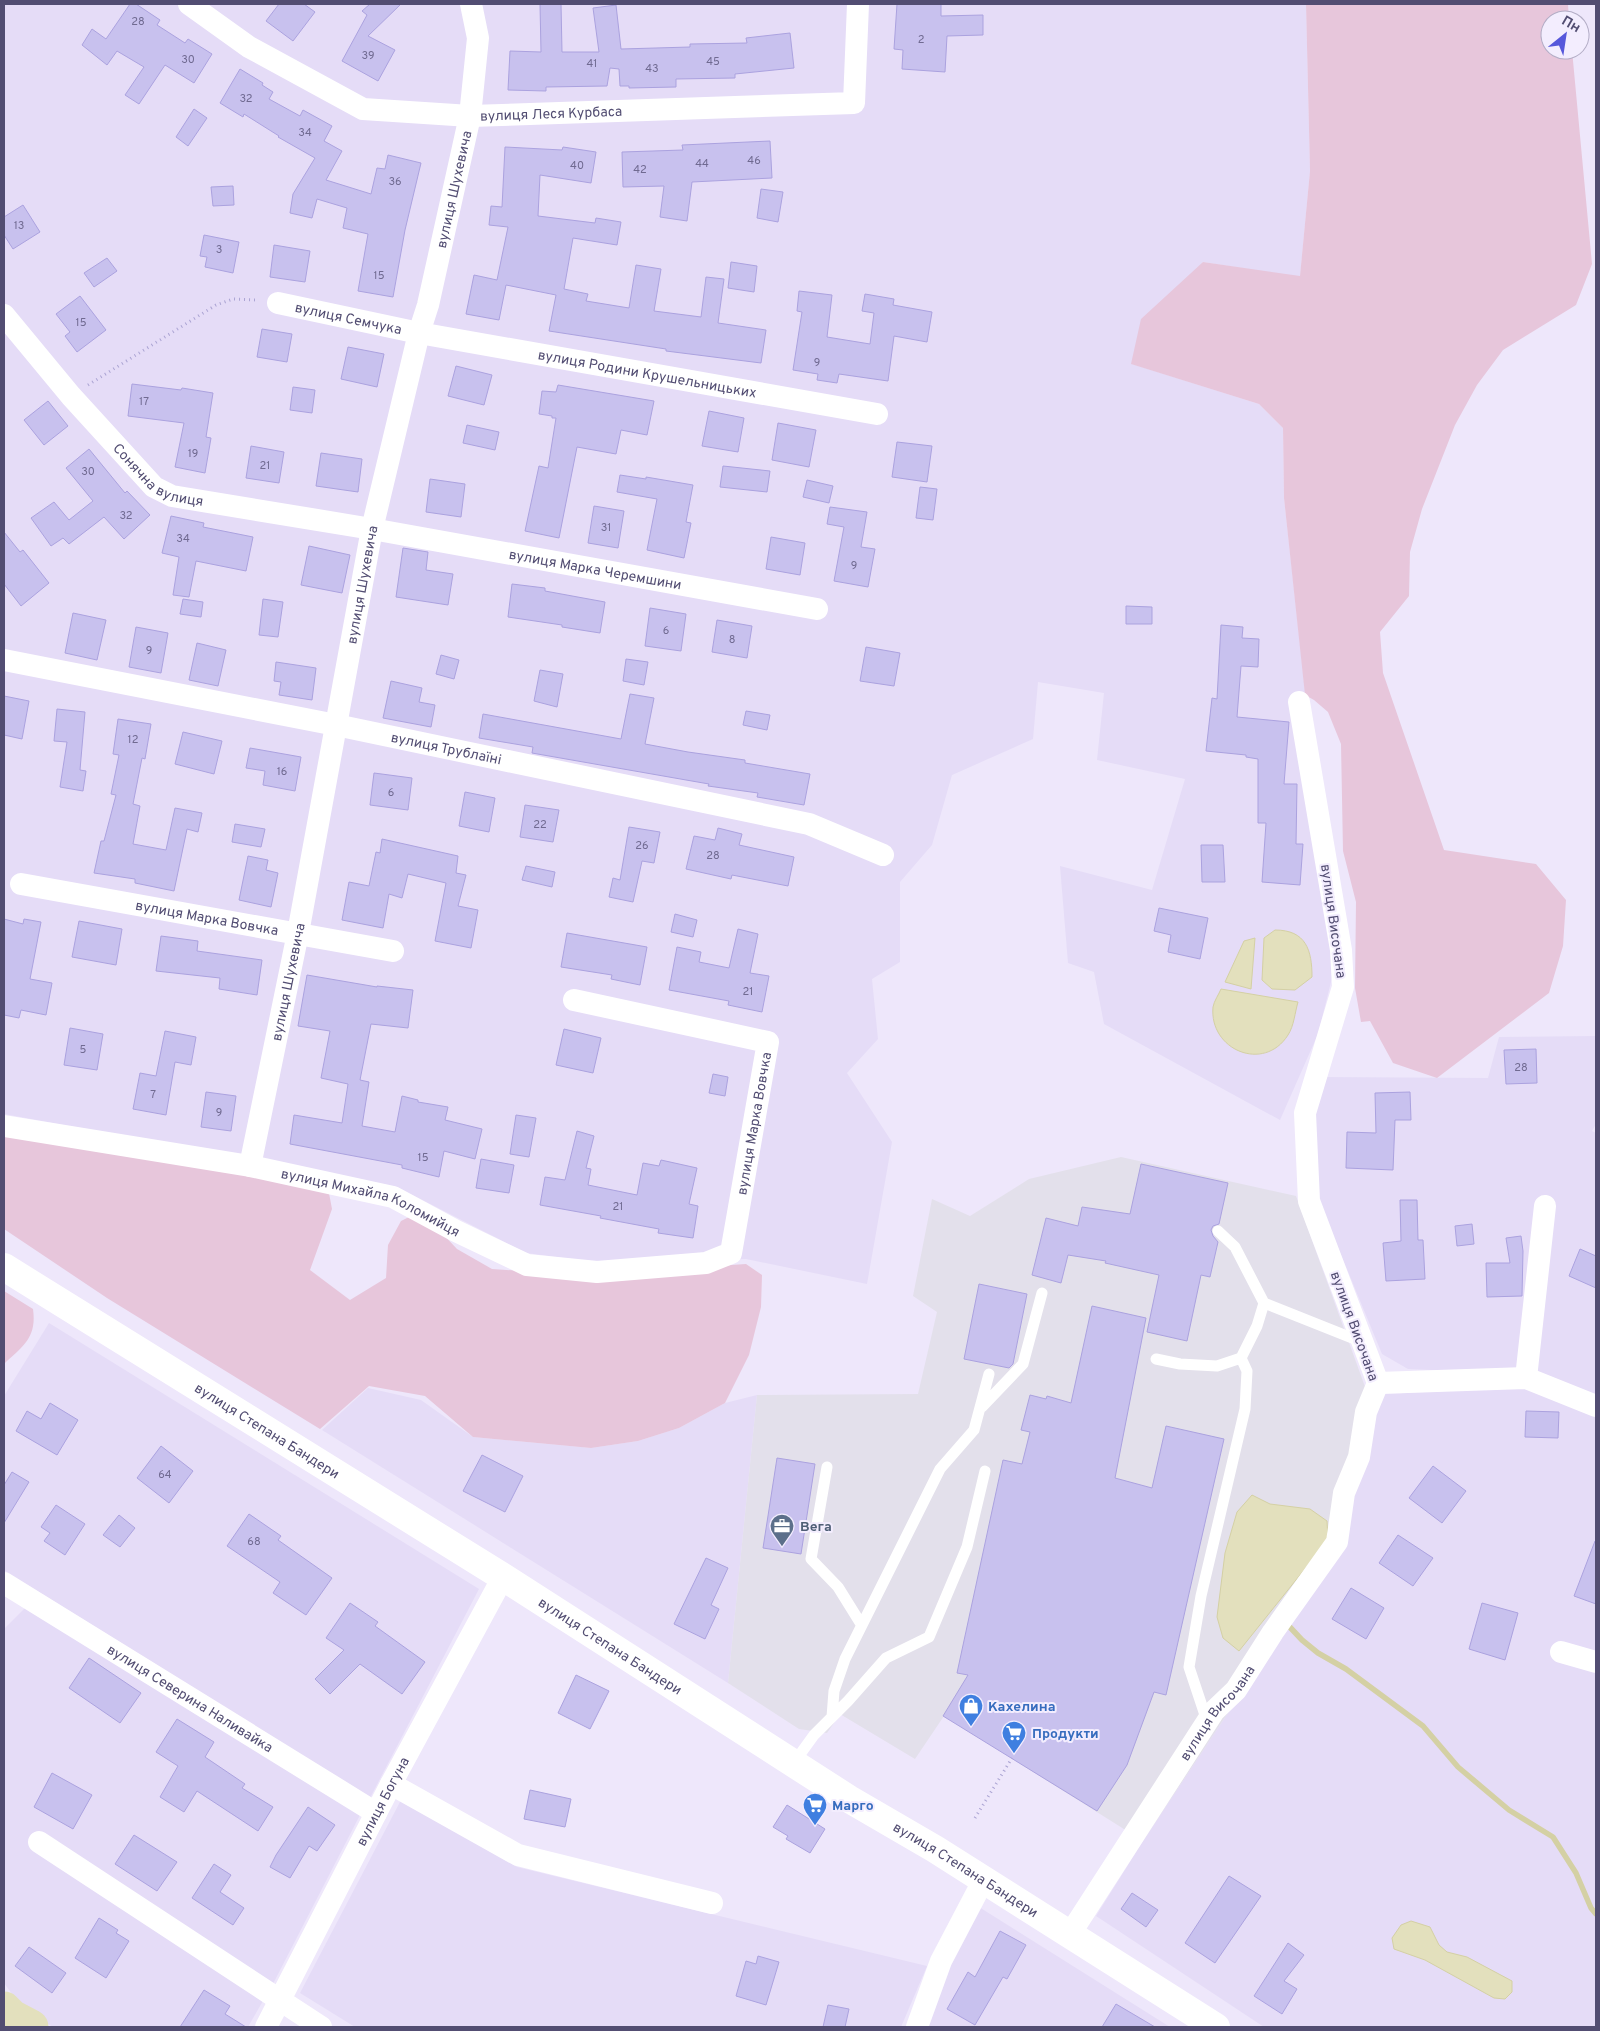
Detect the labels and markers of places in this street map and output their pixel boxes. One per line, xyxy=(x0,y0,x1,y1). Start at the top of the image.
office icon: Вега xyxy=(769,1513,795,1547)
place label: Вега xyxy=(800,1519,832,1536)
shop icon: Кахелина xyxy=(958,1693,984,1727)
place label: Кахелина xyxy=(988,1699,1056,1716)
supermarket icon: Продукти xyxy=(1001,1720,1027,1754)
place label: Продукти xyxy=(1032,1726,1099,1743)
supermarket icon: Марго xyxy=(802,1792,828,1826)
place label: Марго xyxy=(832,1798,874,1815)

